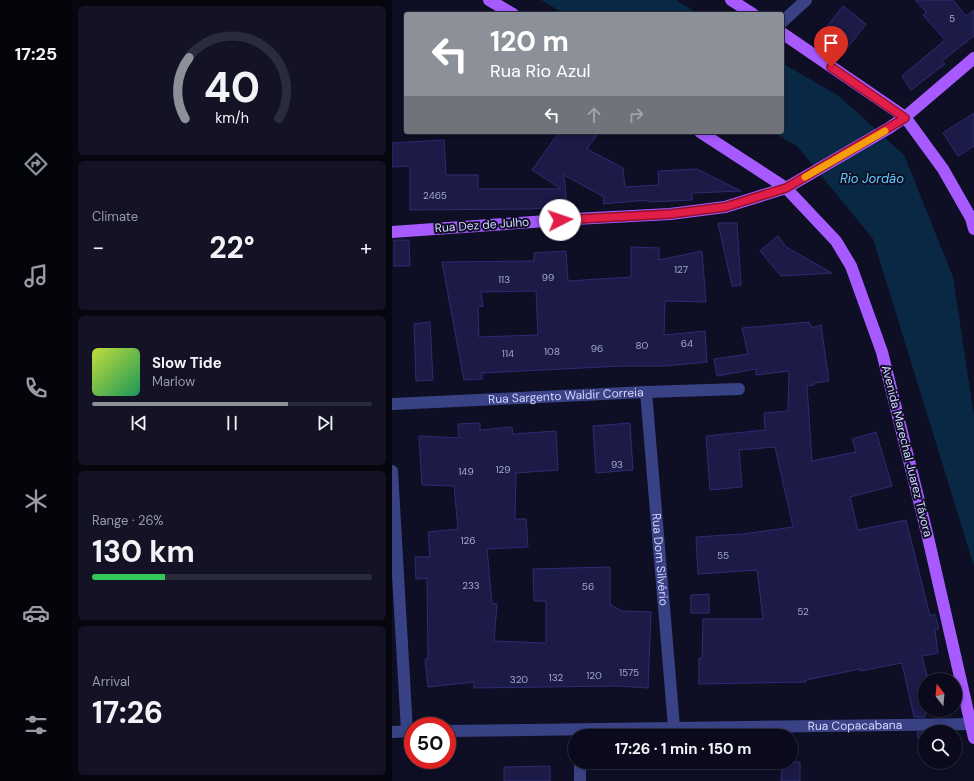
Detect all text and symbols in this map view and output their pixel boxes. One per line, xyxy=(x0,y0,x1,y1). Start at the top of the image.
house number: 5 xyxy=(949,12,955,25)
text: 120 m xyxy=(490,23,569,60)
pin xyxy=(814,26,848,67)
icon: left xyxy=(424,28,476,80)
icon: arrive xyxy=(820,32,842,54)
text: 17:25 xyxy=(15,42,57,66)
text: Rua Rio Azul xyxy=(490,59,591,83)
text: 40 xyxy=(204,60,260,114)
icon: left xyxy=(541,104,563,126)
icon: ahead xyxy=(583,104,605,126)
icon: right xyxy=(625,104,647,126)
text: km/h xyxy=(215,108,249,126)
icon: directions xyxy=(22,150,50,178)
water label: Rio Jordão xyxy=(840,170,904,187)
house number: 2465 xyxy=(423,189,447,202)
position arrow xyxy=(539,199,581,241)
text: Climate xyxy=(92,208,138,225)
street label: Rua Dez de Julho xyxy=(434,214,530,236)
text: 22° xyxy=(209,228,255,267)
text: − xyxy=(92,233,104,262)
text: + xyxy=(360,233,372,262)
icon: music xyxy=(22,262,50,290)
house number: 127 xyxy=(674,263,688,276)
house number: 99 xyxy=(542,271,554,284)
house number: 113 xyxy=(498,273,510,286)
house number: 64 xyxy=(681,337,693,350)
house number: 80 xyxy=(636,339,649,352)
house number: 96 xyxy=(591,342,603,355)
house number: 108 xyxy=(544,345,560,358)
house number: 114 xyxy=(502,347,514,360)
text: Slow Tide xyxy=(152,353,222,373)
street label: Avenida Marechal Juarez Távora xyxy=(878,363,936,539)
text: Marlow xyxy=(152,373,195,390)
icon: phone xyxy=(22,374,50,402)
street label: Rua Sargento Waldir Correia xyxy=(488,384,644,407)
icon: previous xyxy=(128,412,150,434)
icon: pause xyxy=(221,412,243,434)
icon: next xyxy=(314,412,336,434)
house number: 93 xyxy=(611,458,623,471)
house number: 129 xyxy=(495,463,511,476)
house number: 149 xyxy=(458,465,474,478)
icon: climate xyxy=(22,487,50,515)
text: Range · 26% xyxy=(92,512,164,529)
street label: Rua Dom Silvério xyxy=(648,512,672,606)
text: 130 km xyxy=(92,532,195,571)
house number: 126 xyxy=(460,534,476,547)
house number: 55 xyxy=(717,549,729,562)
house number: 233 xyxy=(462,579,480,592)
house number: 56 xyxy=(582,580,594,593)
icon: car xyxy=(22,599,50,627)
house number: 52 xyxy=(797,605,809,618)
house number: 1575 xyxy=(619,666,639,679)
house number: 120 xyxy=(586,669,602,682)
house number: 132 xyxy=(549,671,564,684)
text: Arrival xyxy=(92,673,130,690)
house number: 320 xyxy=(510,673,528,686)
north arrow xyxy=(918,673,962,717)
map controls xyxy=(918,673,962,769)
text: 17:26 xyxy=(92,693,163,732)
icon: filters xyxy=(22,711,50,739)
speed limit sign: 50 xyxy=(404,717,456,769)
street label: Rua Copacabana xyxy=(808,717,902,734)
button: search xyxy=(918,725,962,769)
text: 17:26 · 1 min · 150 m xyxy=(615,739,751,759)

